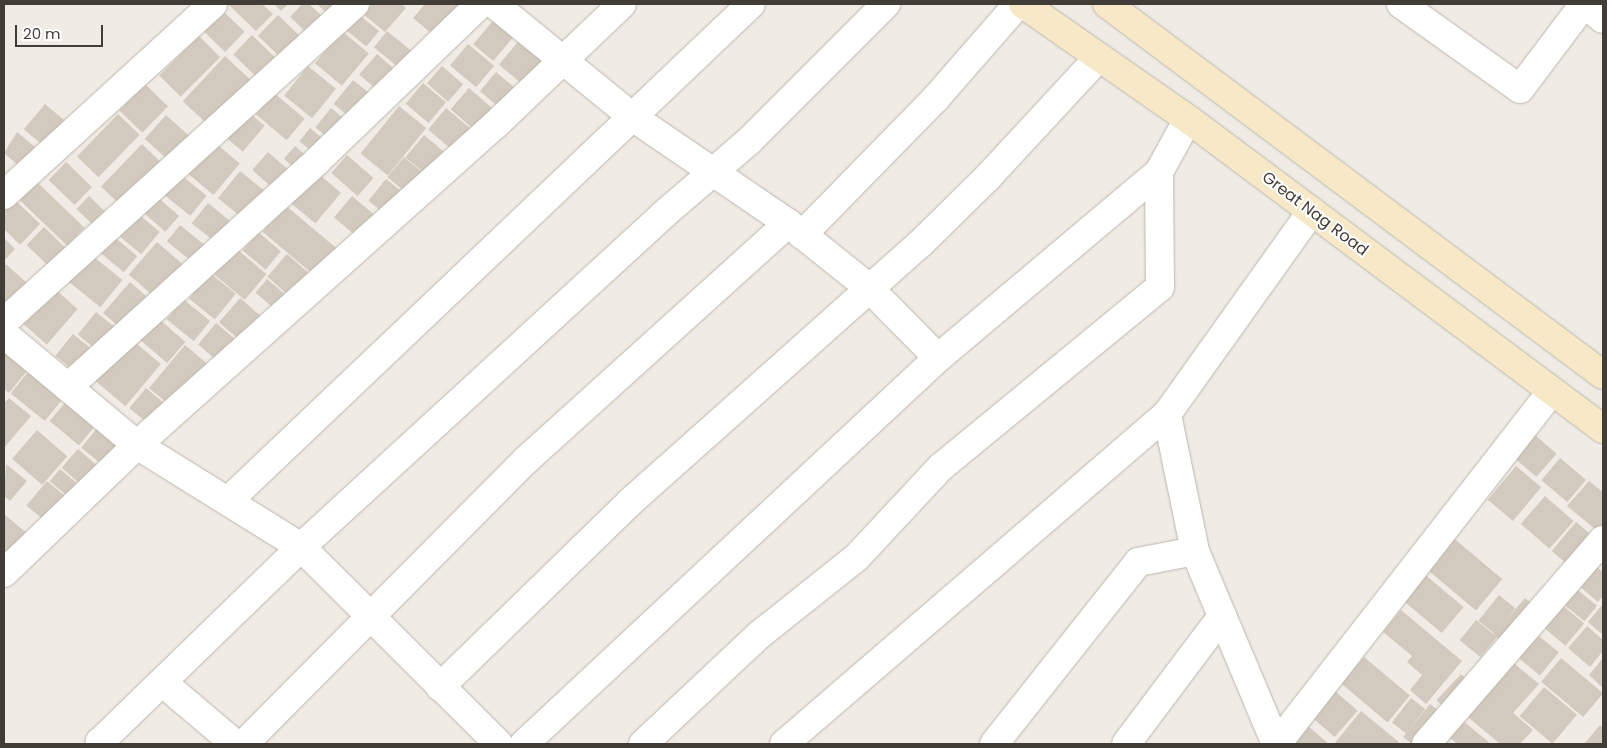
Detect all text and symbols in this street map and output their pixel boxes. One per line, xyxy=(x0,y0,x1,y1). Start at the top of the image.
scale bar xyxy=(18,15,105,47)
text: 20 m xyxy=(23,23,61,44)
street label: Great Nag Road xyxy=(1258,168,1372,260)

